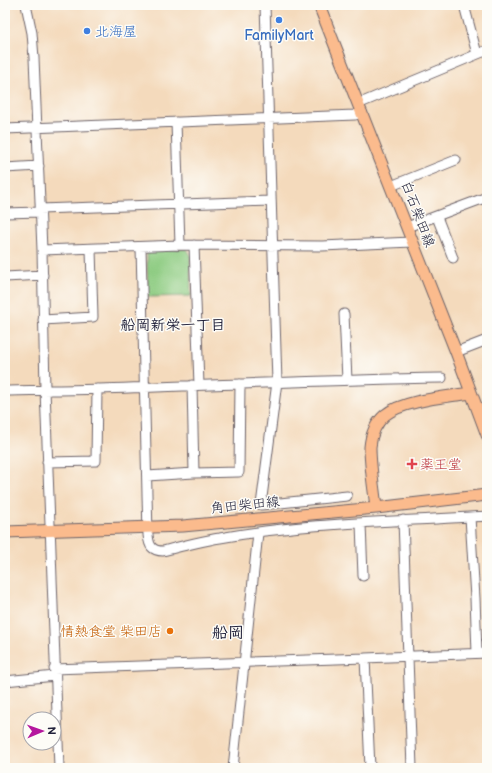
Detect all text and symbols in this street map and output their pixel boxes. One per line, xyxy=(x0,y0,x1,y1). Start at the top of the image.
marker: FamilyMart xyxy=(274,15,284,25)
place label: 北海屋 xyxy=(95,23,137,40)
marker: 北海屋 xyxy=(82,26,92,36)
place label: FamilyMart xyxy=(244,27,315,44)
street label: 白石柴田線 xyxy=(398,178,438,250)
district label: 船岡新栄一丁目 xyxy=(120,316,226,335)
place label: 薬王堂 xyxy=(420,456,462,473)
marker: 薬王堂 xyxy=(407,459,417,469)
street label: 角田柴田線 xyxy=(209,493,281,517)
place label: 情熱食堂 柴田店 xyxy=(60,623,162,640)
district label: 船岡 xyxy=(212,624,244,643)
marker: 情熱食堂 柴田店 xyxy=(165,626,175,636)
north arrow xyxy=(22,711,62,751)
text: N xyxy=(45,726,58,735)

